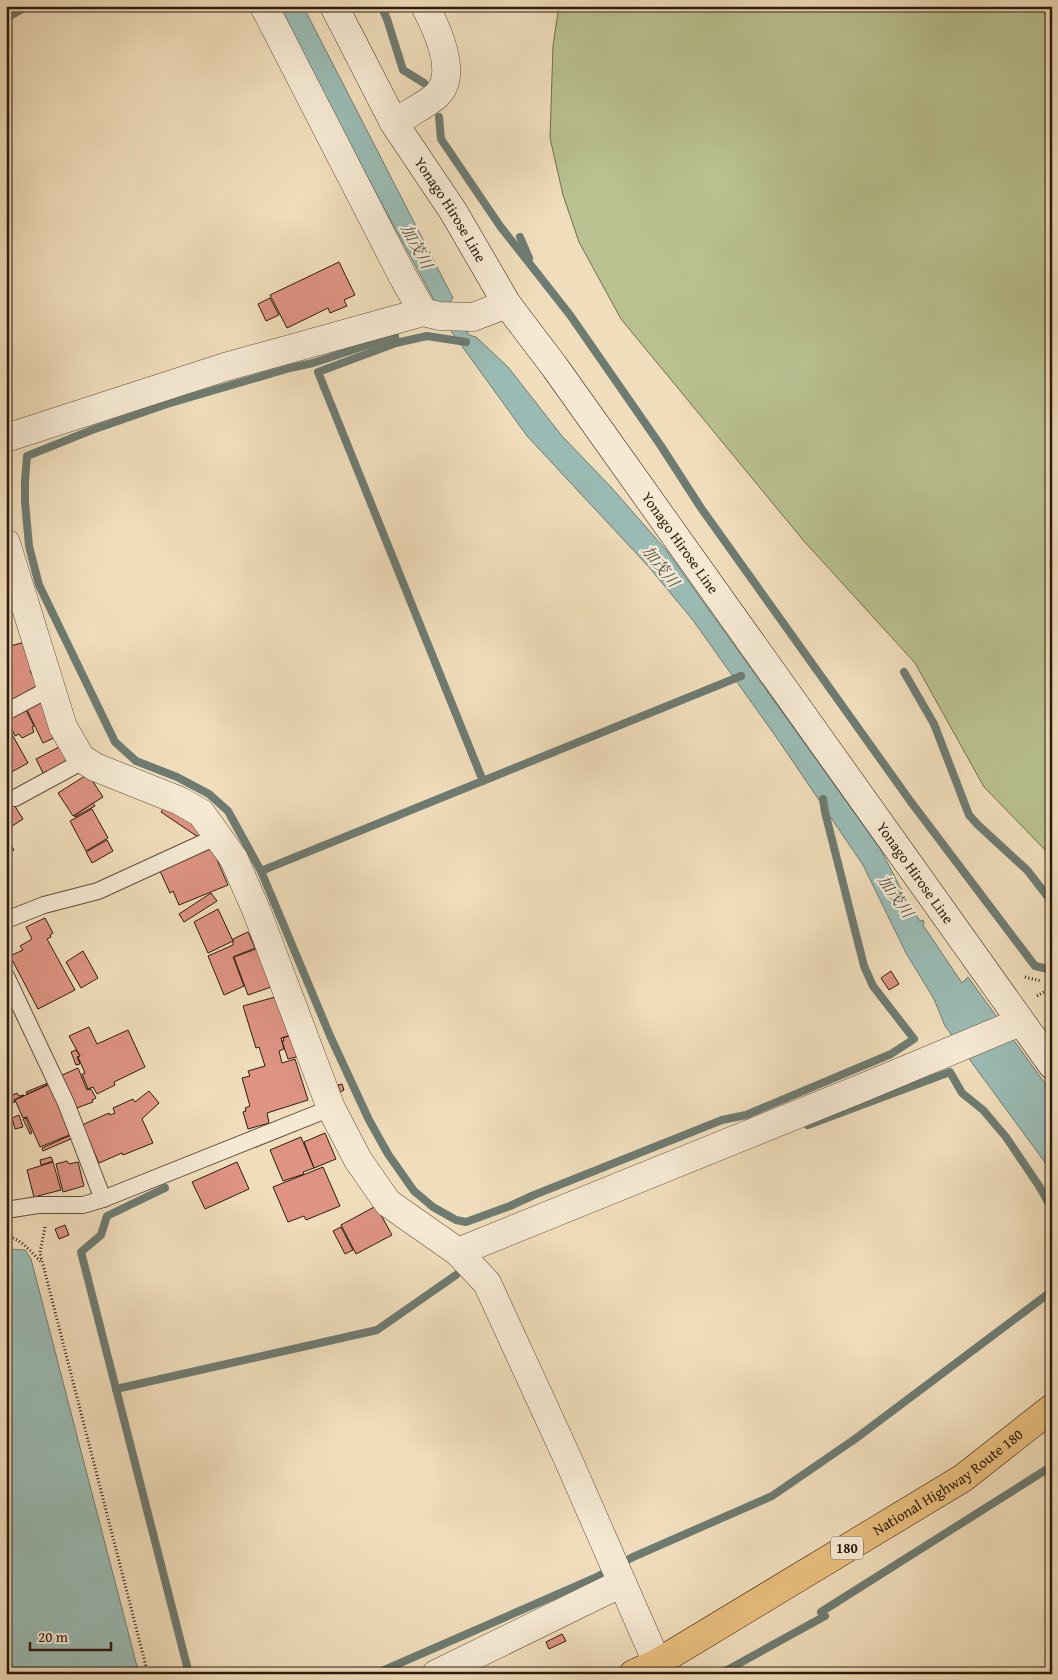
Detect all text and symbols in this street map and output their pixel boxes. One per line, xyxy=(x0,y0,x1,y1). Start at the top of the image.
street label: Yonago Hirose Line xyxy=(410,153,492,266)
water label: 加茂川 xyxy=(395,219,440,275)
street label: Yonago Hirose Line xyxy=(637,487,724,598)
water label: 加茂川 xyxy=(637,540,687,594)
street label: Yonago Hirose Line xyxy=(872,817,959,928)
water label: 加茂川 xyxy=(872,869,921,924)
street label: National Highway Route 180 xyxy=(869,1424,1027,1540)
road number: 180 xyxy=(831,1536,863,1560)
scale bar xyxy=(30,1620,111,1652)
text: 20 m xyxy=(38,1626,69,1647)

